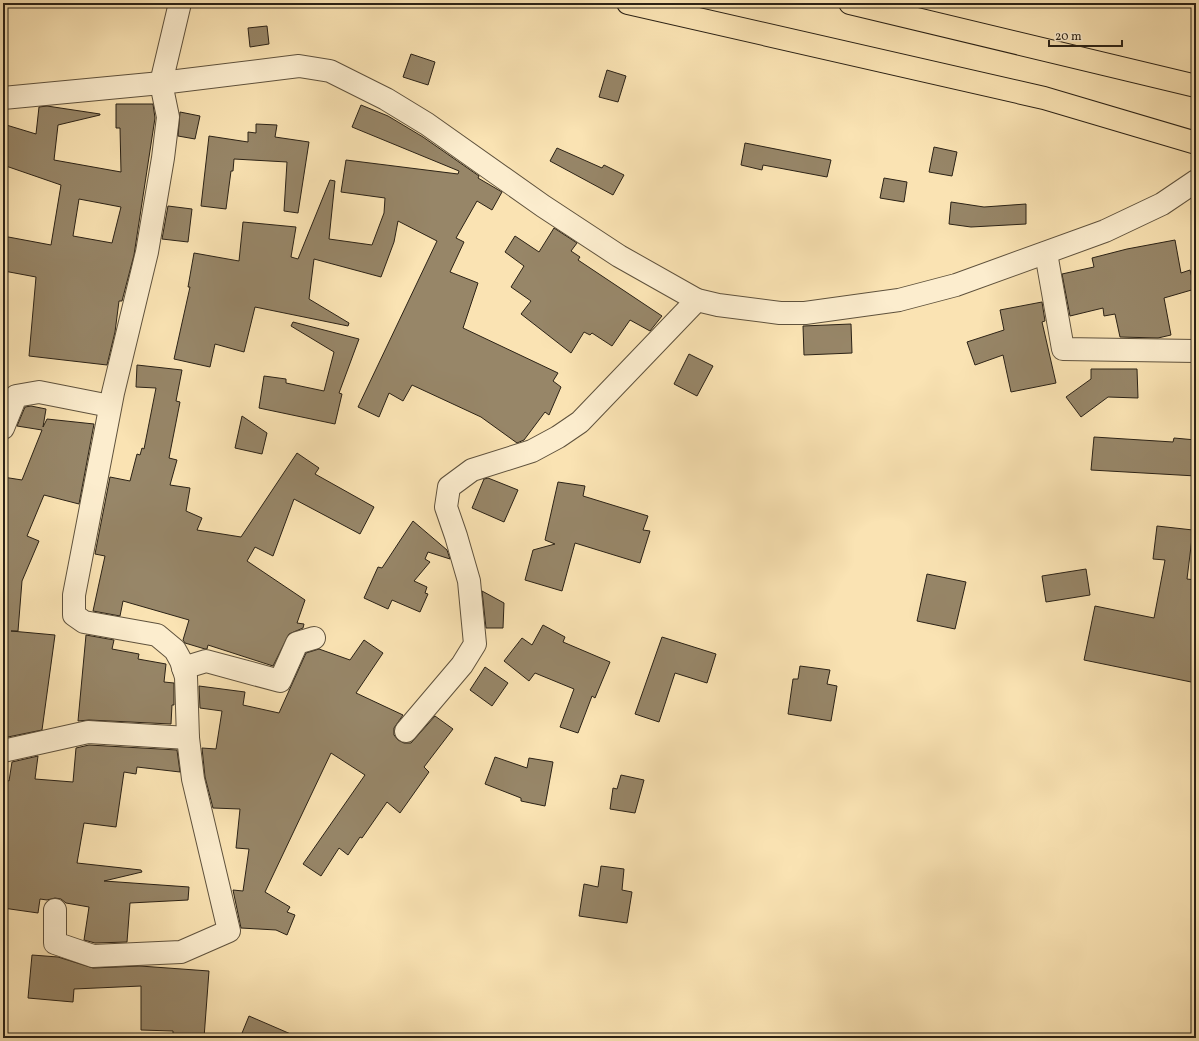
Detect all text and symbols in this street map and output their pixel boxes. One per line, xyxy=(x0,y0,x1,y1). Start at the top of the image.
scale bar xyxy=(1049,22,1122,48)
text: 20 m xyxy=(1055,29,1082,45)

